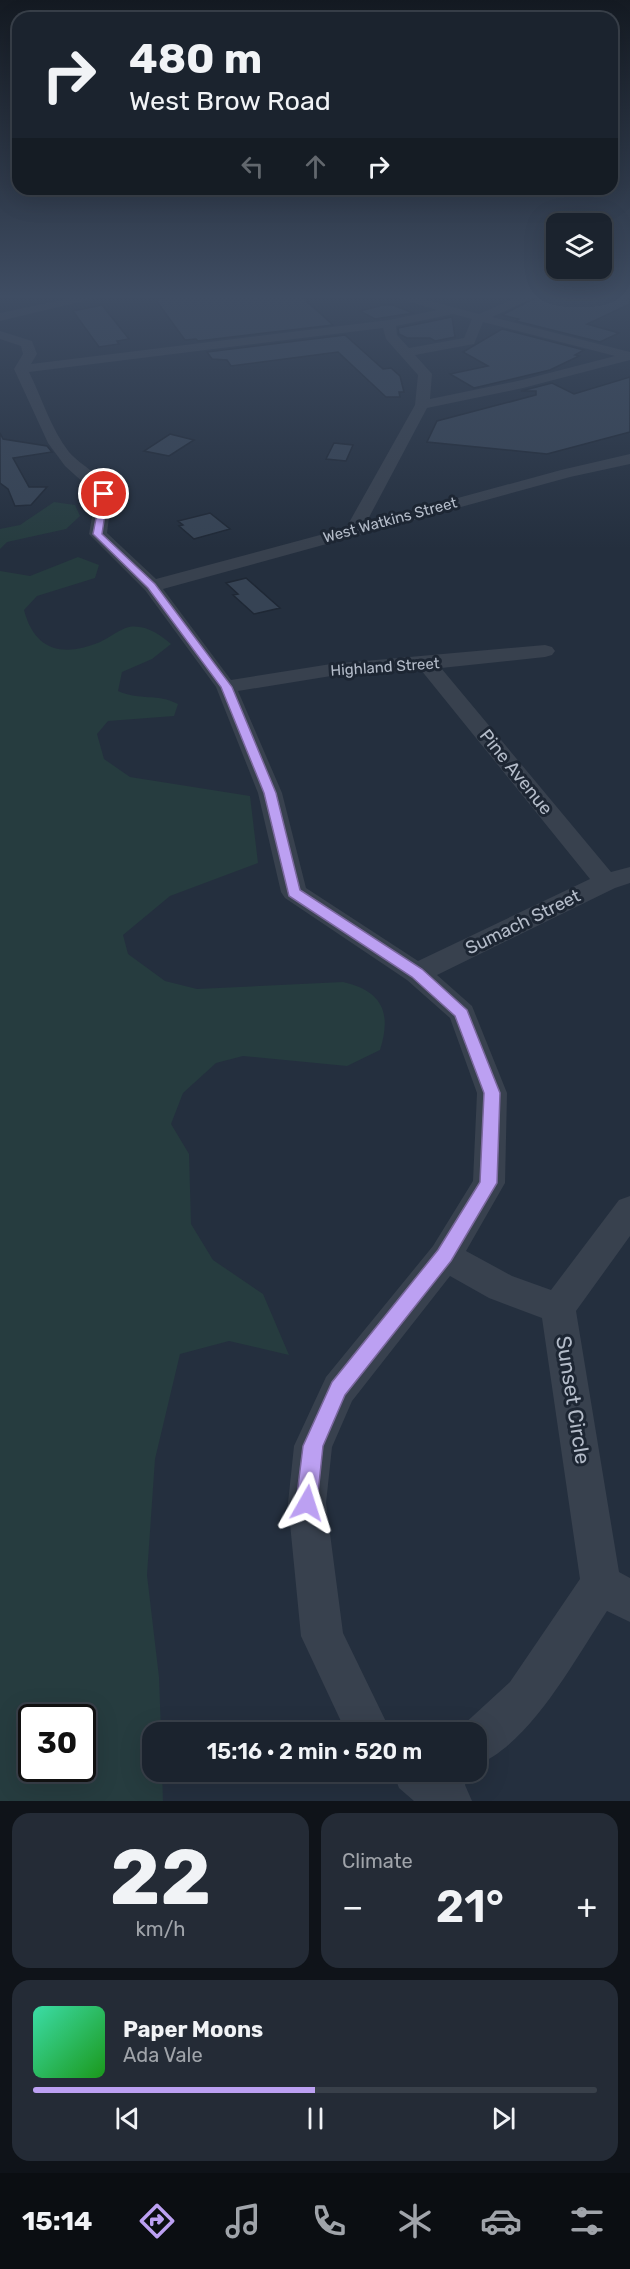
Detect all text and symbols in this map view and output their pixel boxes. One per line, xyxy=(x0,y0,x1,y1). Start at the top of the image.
text: 480 m xyxy=(129,34,262,84)
icon: right xyxy=(30,36,108,114)
text: West Brow Road xyxy=(129,85,331,117)
icon: left xyxy=(236,150,269,183)
icon: ahead xyxy=(299,150,332,183)
icon: right xyxy=(362,150,395,183)
map controls xyxy=(546,213,612,279)
button: layers xyxy=(546,213,612,279)
pin xyxy=(78,468,129,519)
icon: arrive xyxy=(87,477,120,510)
street label: West Watkins Street xyxy=(321,493,459,547)
street label: Highland Street xyxy=(330,654,440,680)
street label: Pine Avenue xyxy=(475,725,557,819)
street label: Sumach Street xyxy=(462,885,584,959)
street label: Sunset Circle xyxy=(551,1334,596,1466)
position arrow xyxy=(275,1471,339,1535)
speed limit sign: 30 xyxy=(18,1704,96,1782)
text: 15:16 · 2 min · 520 m xyxy=(207,1738,422,1765)
text: 22 xyxy=(110,1831,211,1924)
text: Climate xyxy=(342,1849,413,1873)
text: 21° xyxy=(436,1880,504,1933)
text: − xyxy=(342,1887,363,1926)
text: + xyxy=(576,1887,597,1926)
text: km/h xyxy=(136,1917,185,1941)
text: Paper Moons xyxy=(123,2016,263,2043)
text: Ada Vale xyxy=(123,2043,203,2067)
icon: previous xyxy=(111,2102,144,2135)
icon: pause xyxy=(299,2102,332,2135)
icon: next xyxy=(487,2102,520,2135)
icon: directions xyxy=(136,2200,178,2242)
icon: music xyxy=(222,2200,264,2242)
icon: phone xyxy=(308,2200,350,2242)
icon: climate xyxy=(394,2200,436,2242)
icon: car xyxy=(480,2200,522,2242)
icon: filters xyxy=(566,2200,608,2242)
text: 15:14 xyxy=(22,2205,93,2237)

